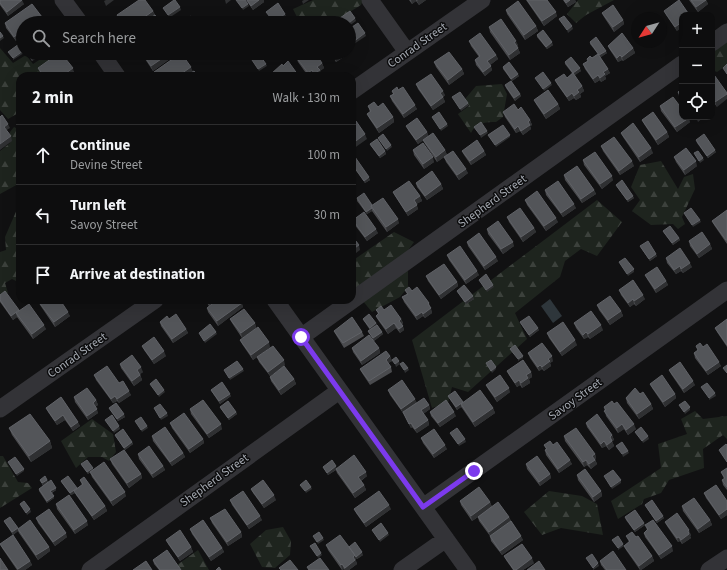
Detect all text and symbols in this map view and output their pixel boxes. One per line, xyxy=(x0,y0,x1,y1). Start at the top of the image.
north arrow xyxy=(631,12,667,48)
map controls xyxy=(679,12,715,120)
button: + xyxy=(679,12,715,48)
search box xyxy=(16,16,356,60)
street label: Conrad Street xyxy=(384,19,450,72)
icon: search xyxy=(30,27,52,49)
text: Search here xyxy=(62,28,136,49)
button: − xyxy=(679,48,715,84)
button: locate xyxy=(679,84,715,120)
text: 2 min xyxy=(32,86,73,110)
text: Walk · 130 m xyxy=(272,89,340,107)
text: Continue xyxy=(70,135,130,156)
icon: ahead xyxy=(32,144,54,166)
text: 100 m xyxy=(307,146,340,164)
text: Devine Street xyxy=(70,156,143,174)
street label: Shepherd Street xyxy=(454,171,530,232)
text: Turn left xyxy=(70,195,126,216)
icon: left xyxy=(32,204,54,226)
text: 30 m xyxy=(314,206,340,224)
text: Savoy Street xyxy=(70,216,138,234)
icon: arrive xyxy=(32,264,54,286)
text: Arrive at destination xyxy=(70,264,205,285)
route start xyxy=(292,328,310,346)
street label: Conrad Street xyxy=(44,329,110,382)
street label: Savoy Street xyxy=(545,374,606,425)
street label: Shepherd Street xyxy=(176,450,252,511)
route end xyxy=(465,462,483,480)

